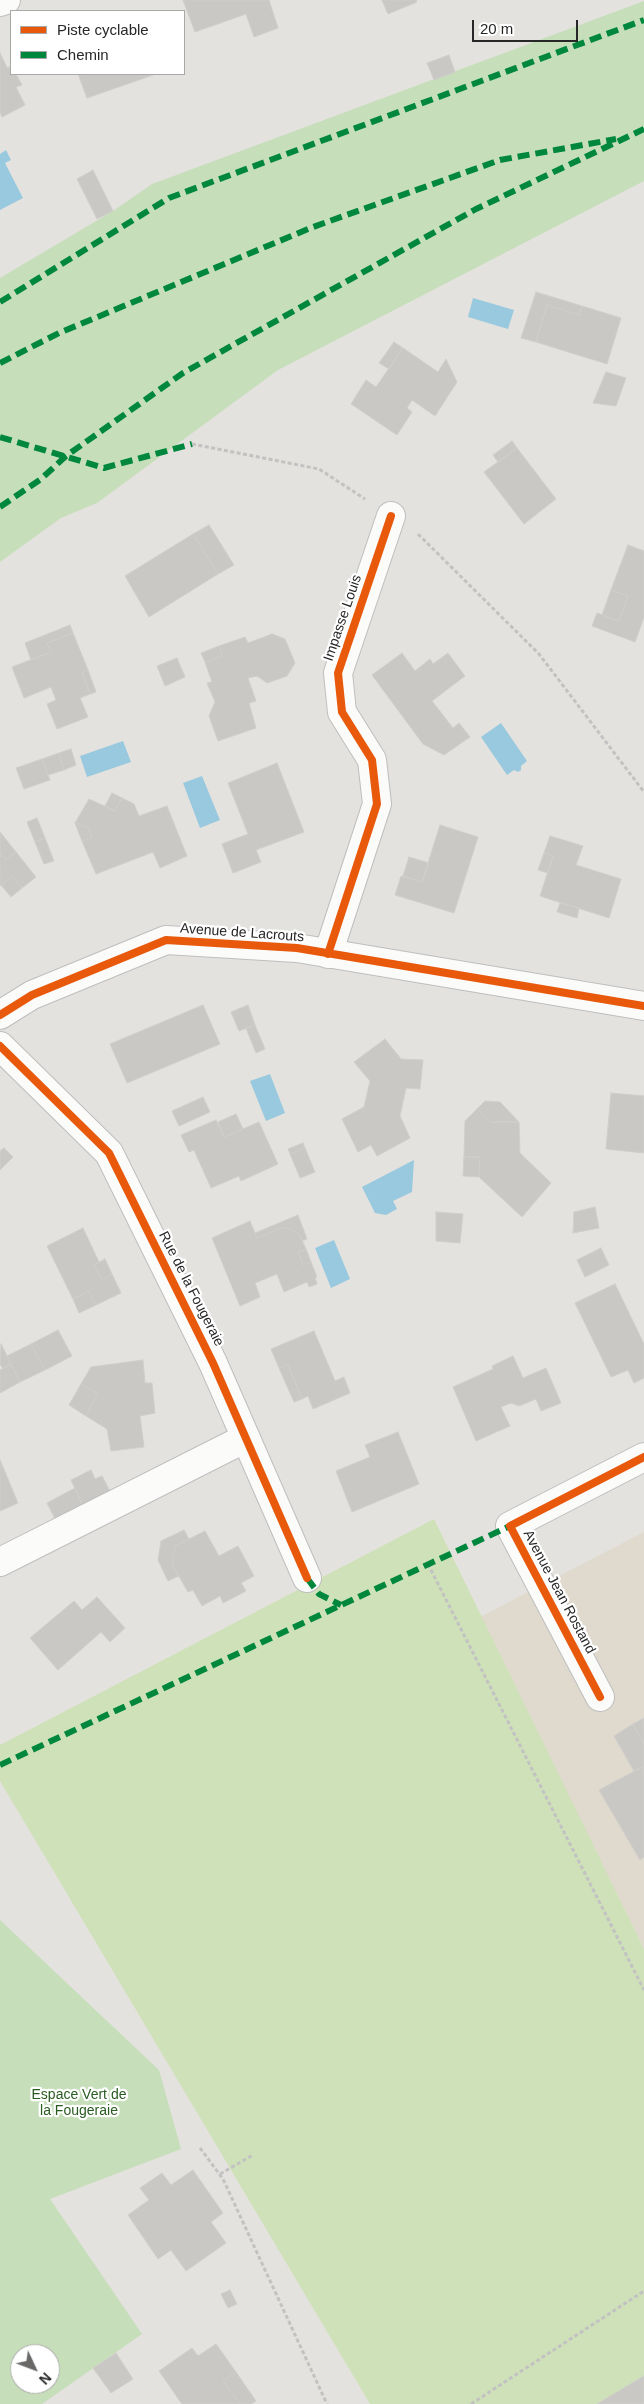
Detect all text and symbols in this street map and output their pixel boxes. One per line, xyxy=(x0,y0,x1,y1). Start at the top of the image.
legend xyxy=(10,10,185,75)
scale bar xyxy=(474,10,580,42)
text: 20 m xyxy=(480,20,513,37)
text: Piste cyclable xyxy=(57,21,149,38)
text: Chemin xyxy=(57,46,109,63)
street label: Impasse Louis xyxy=(320,573,366,663)
street label: Avenue de Lacrouts xyxy=(179,920,305,946)
street label: Rue de la Fougeraie xyxy=(155,1229,227,1349)
street label: Avenue Jean Rostand xyxy=(519,1527,599,1657)
park label: Espace Vert de la Fougeraie xyxy=(32,2087,126,2120)
north arrow xyxy=(10,2344,60,2394)
text: N xyxy=(36,2369,55,2388)

